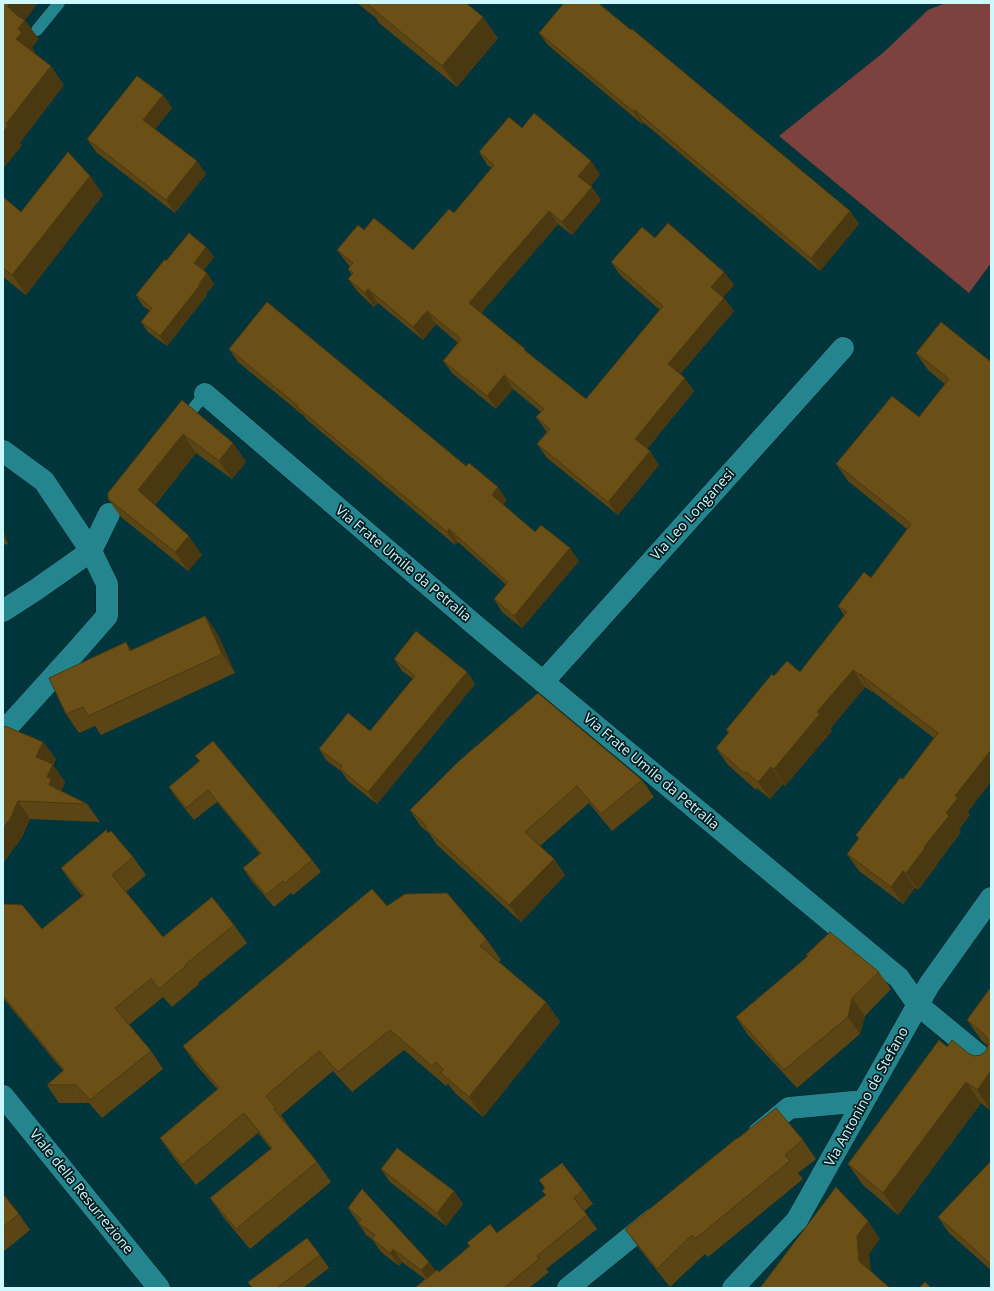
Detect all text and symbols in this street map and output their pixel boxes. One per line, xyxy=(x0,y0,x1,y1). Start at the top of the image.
street label: Via Leo Longanesi xyxy=(648,466,738,564)
street label: Via Frate Umile da Petralia xyxy=(332,502,474,626)
street label: Via Frate Umile da Petralia xyxy=(580,710,722,834)
street label: Via Antonino de Stefano xyxy=(822,1024,912,1170)
street label: Viale della Resurrezione xyxy=(26,1126,136,1258)

